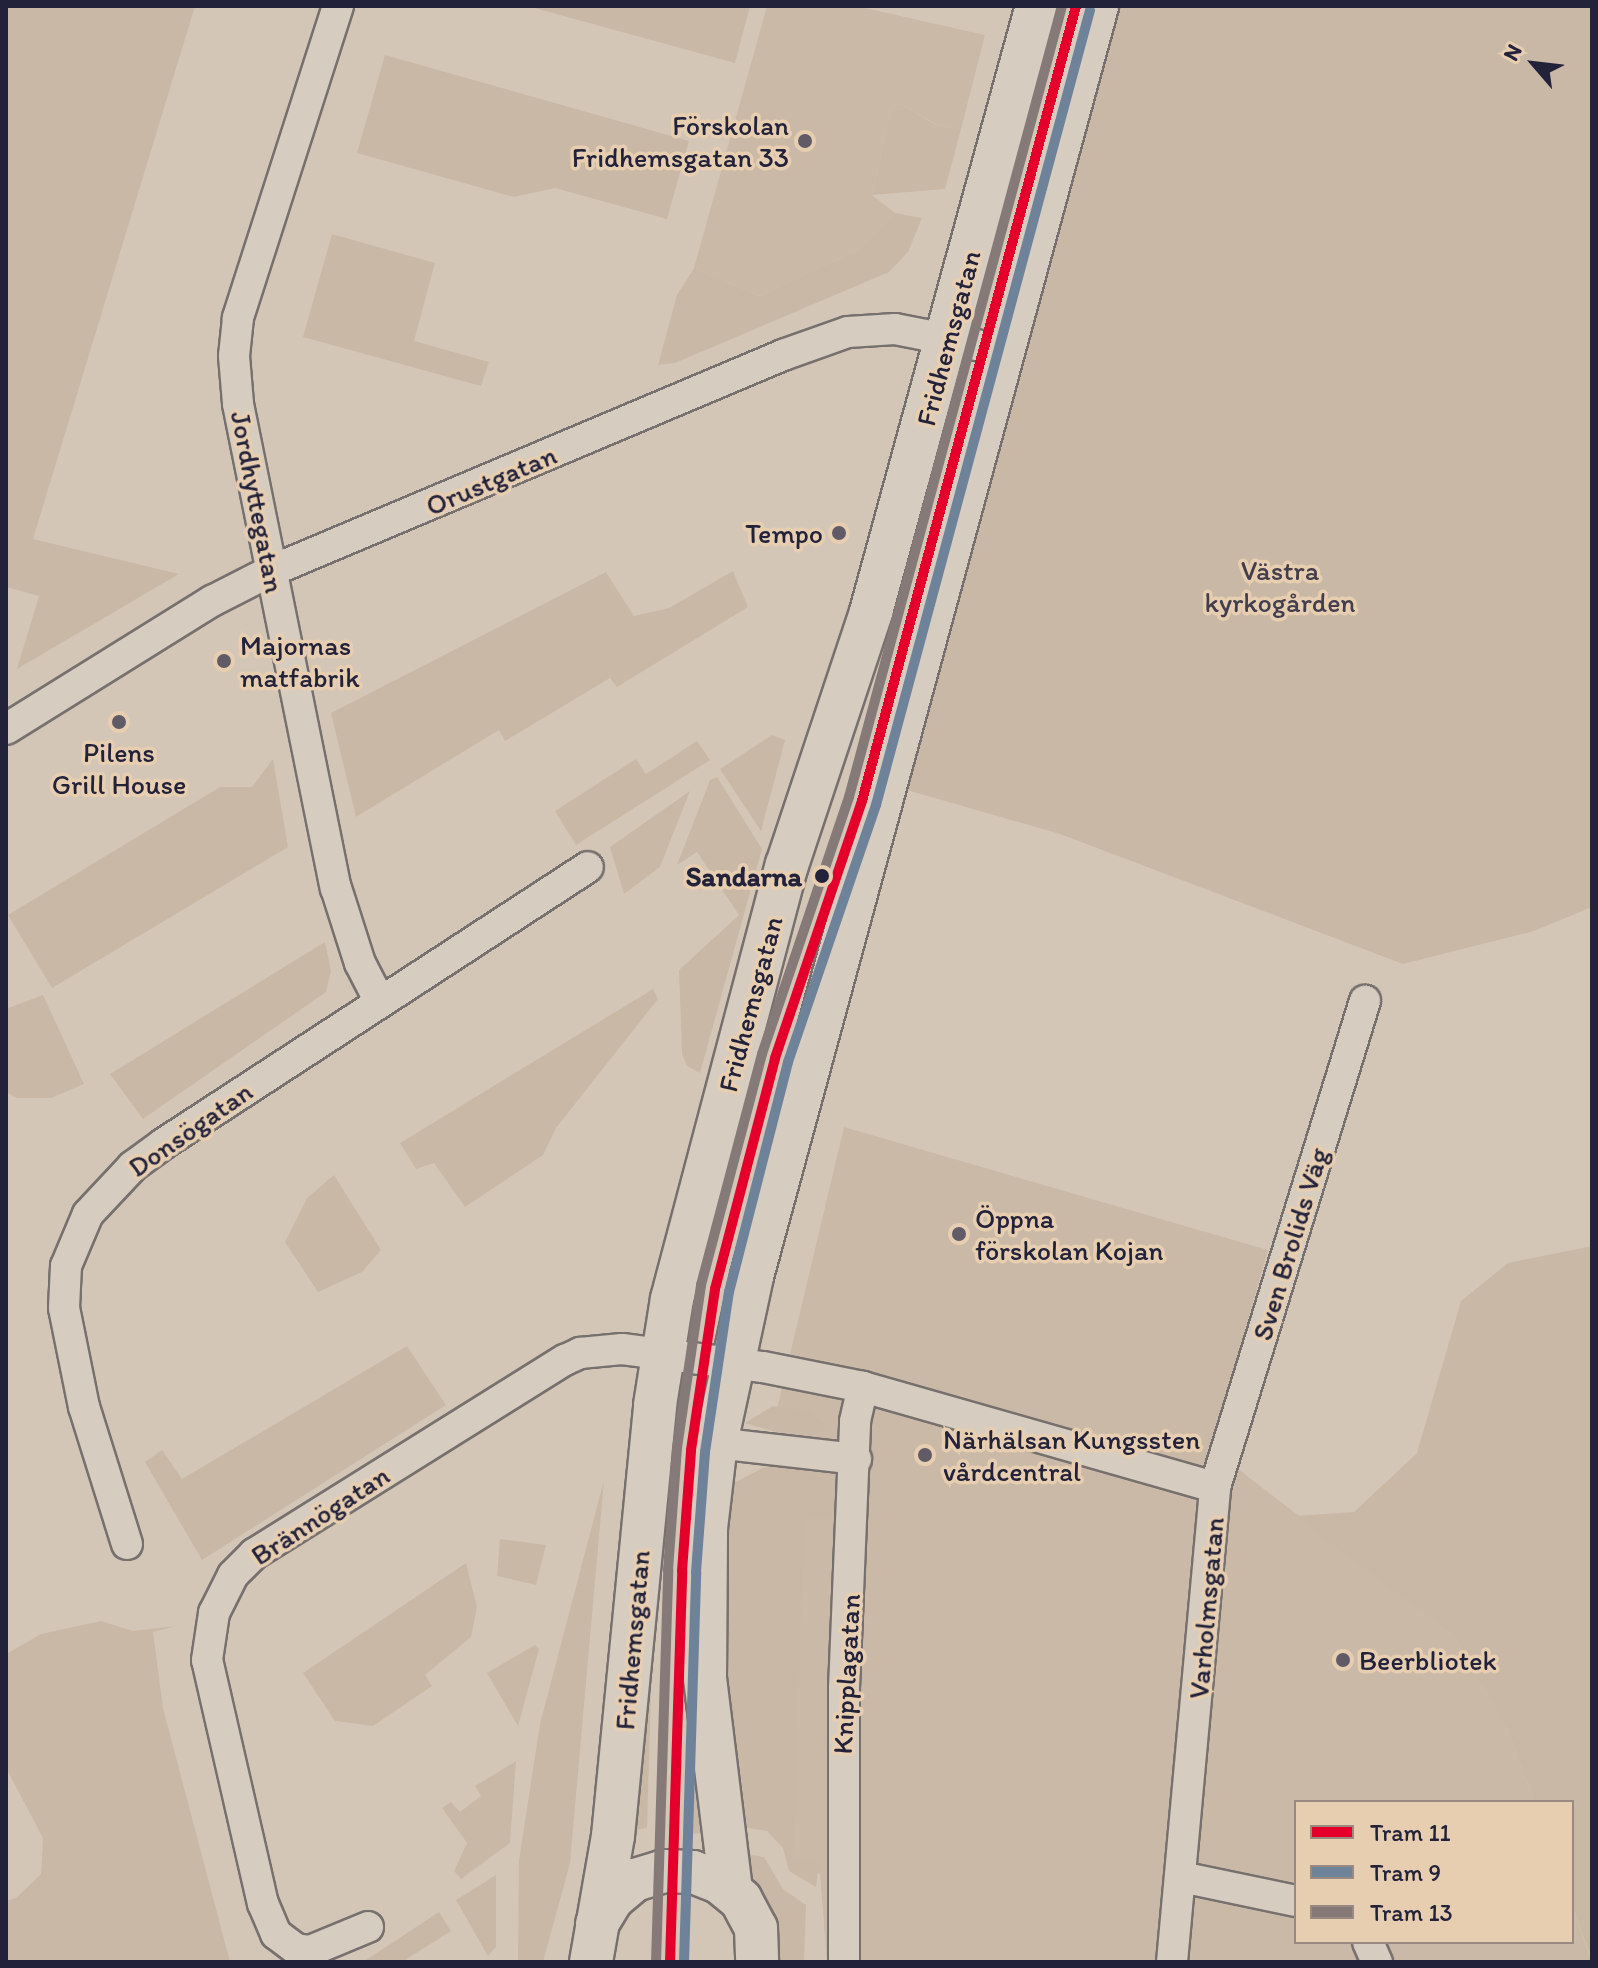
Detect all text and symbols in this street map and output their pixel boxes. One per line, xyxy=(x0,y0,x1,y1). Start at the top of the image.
north arrow xyxy=(1494,24,1574,104)
text: N xyxy=(1497,40,1528,65)
place label: Förskolan Fridhemsgatan 33 xyxy=(572,108,789,174)
marker: Förskolan Fridhemsgatan 33 xyxy=(796,132,814,150)
street label: Fridhemsgatan xyxy=(908,246,988,430)
street label: Jordhyttegatan xyxy=(224,408,292,596)
street label: Orustgatan xyxy=(421,437,561,523)
place label: Tempo xyxy=(745,516,823,550)
marker: Tempo xyxy=(830,524,848,542)
park label: Västra kyrkogården xyxy=(1205,553,1355,619)
place label: Majornas matfabrik xyxy=(240,628,360,694)
marker: Majornas matfabrik xyxy=(215,652,233,670)
marker: Pilens Grill House xyxy=(110,713,128,731)
place label: Pilens Grill House xyxy=(52,735,186,801)
place label: Sandarna xyxy=(686,859,802,893)
marker: Sandarna xyxy=(809,863,835,889)
street label: Fridhemsgatan xyxy=(710,912,790,1096)
street label: Donsögatan xyxy=(122,1074,258,1184)
street label: Sven Brolids Väg xyxy=(1245,1143,1335,1345)
place label: Öppna förskolan Kojan xyxy=(975,1201,1163,1267)
marker: Öppna förskolan Kojan xyxy=(950,1225,968,1243)
place label: Närhälsan Kungssten vårdcentral xyxy=(943,1422,1200,1488)
marker: Närhälsan Kungssten vårdcentral xyxy=(914,1444,936,1466)
street label: Brännögatan xyxy=(245,1458,395,1572)
street label: Varholmsgatan xyxy=(1181,1516,1231,1700)
street label: Fridhemsgatan xyxy=(607,1549,657,1731)
street label: Knipplagatan xyxy=(825,1593,867,1755)
place label: Beerbliotek xyxy=(1359,1643,1497,1677)
marker: Beerbliotek xyxy=(1334,1651,1352,1669)
legend xyxy=(1294,1800,1574,1944)
text: Tram 11 xyxy=(1370,1818,1451,1847)
text: Tram 9 xyxy=(1370,1858,1441,1887)
text: Tram 13 xyxy=(1370,1898,1453,1927)

